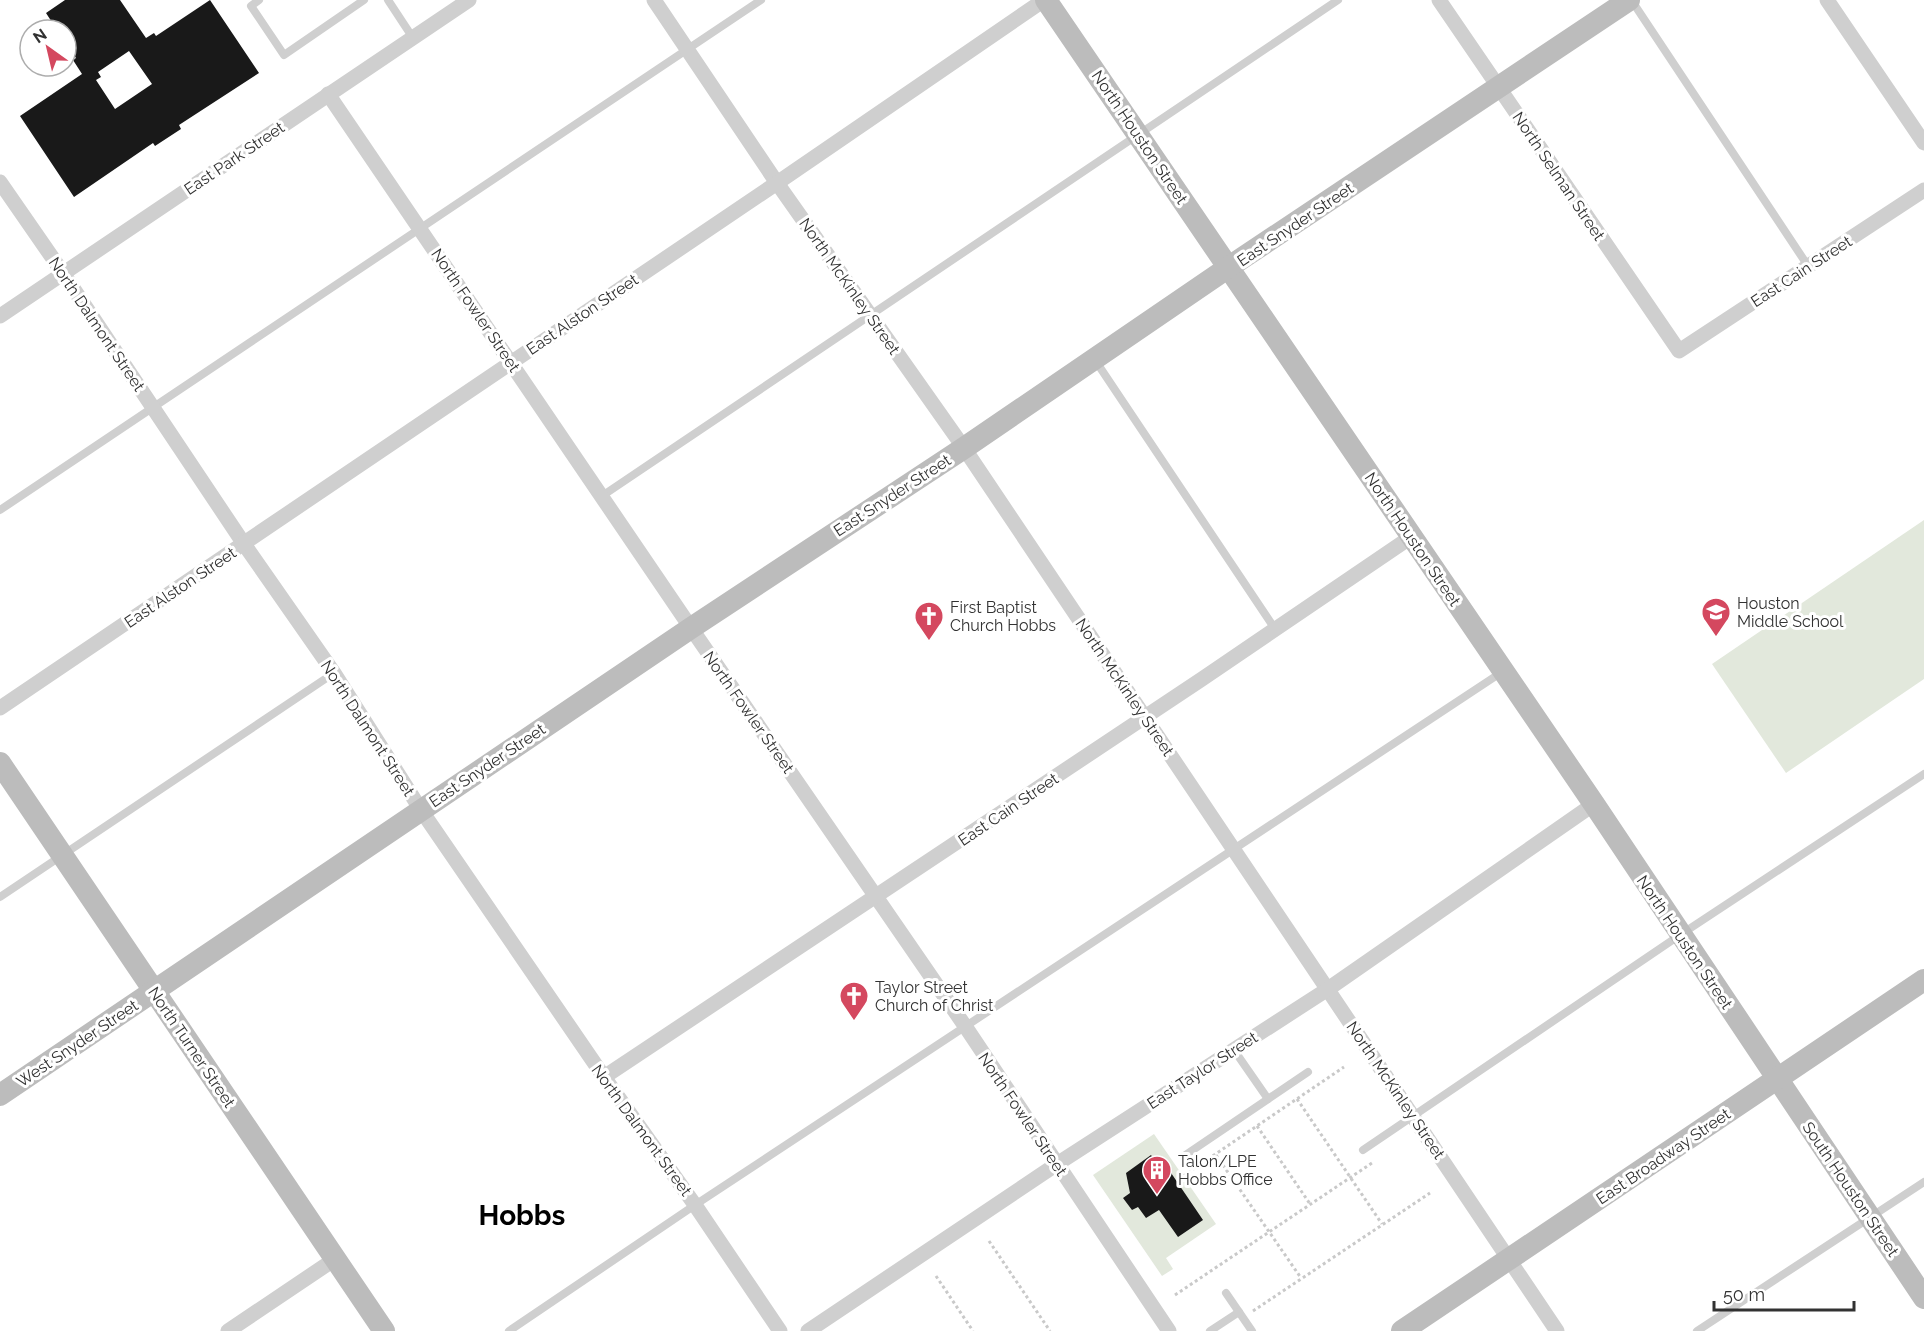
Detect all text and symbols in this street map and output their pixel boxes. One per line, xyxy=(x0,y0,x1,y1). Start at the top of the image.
north arrow xyxy=(18,18,78,78)
text: N xyxy=(30,25,50,47)
street label: North Houston Street xyxy=(1088,67,1192,208)
street label: North Selman Street xyxy=(1509,108,1609,245)
street label: East Park Street xyxy=(181,118,288,199)
street label: East Snyder Street xyxy=(1234,178,1357,270)
street label: North McKinley Street xyxy=(795,214,904,359)
street label: East Cain Street xyxy=(1747,231,1856,311)
street label: North Fowler Street xyxy=(427,245,524,376)
street label: North Dalmont Street xyxy=(45,254,149,396)
street label: East Alston Street xyxy=(523,270,642,359)
street label: East Snyder Street xyxy=(830,450,955,540)
street label: North Houston Street xyxy=(1361,469,1465,610)
street label: East Alston Street xyxy=(121,543,240,632)
place label: Houston Middle School xyxy=(1737,594,1844,631)
school or university icon: Houston Middle School xyxy=(1700,596,1732,638)
place label: First Baptist Church Hobbs xyxy=(950,598,1056,635)
church icon: First Baptist Church Hobbs xyxy=(913,600,945,642)
street label: North McKinley Street xyxy=(1071,615,1178,760)
street label: North Fowler Street xyxy=(699,648,798,778)
street label: North Dalmont Street xyxy=(317,657,419,800)
street label: East Snyder Street xyxy=(426,719,549,811)
street label: East Cain Street xyxy=(955,769,1062,850)
street label: North Houston Street xyxy=(1633,872,1737,1013)
place label: Taylor Street Church of Christ xyxy=(875,978,994,1015)
church icon: Taylor Street Church of Christ xyxy=(838,980,870,1022)
street label: North Turner Street xyxy=(144,983,239,1112)
street label: West Snyder Street xyxy=(13,995,142,1091)
street label: North McKinley Street xyxy=(1342,1018,1449,1163)
street label: East Taylor Street xyxy=(1143,1027,1262,1113)
street label: North Fowler Street xyxy=(974,1049,1071,1180)
street label: North Dalmont Street xyxy=(588,1061,696,1200)
street label: East Broadway Street xyxy=(1593,1104,1735,1208)
street label: South Houston Street xyxy=(1798,1118,1903,1261)
place label: Talon/LPE Hobbs Office xyxy=(1178,1152,1273,1189)
building icon: Talon/LPE Hobbs Office xyxy=(1141,1154,1173,1196)
district label: Hobbs xyxy=(479,1199,565,1232)
scale bar xyxy=(1714,1274,1854,1312)
text: 50 m xyxy=(1723,1284,1765,1305)

